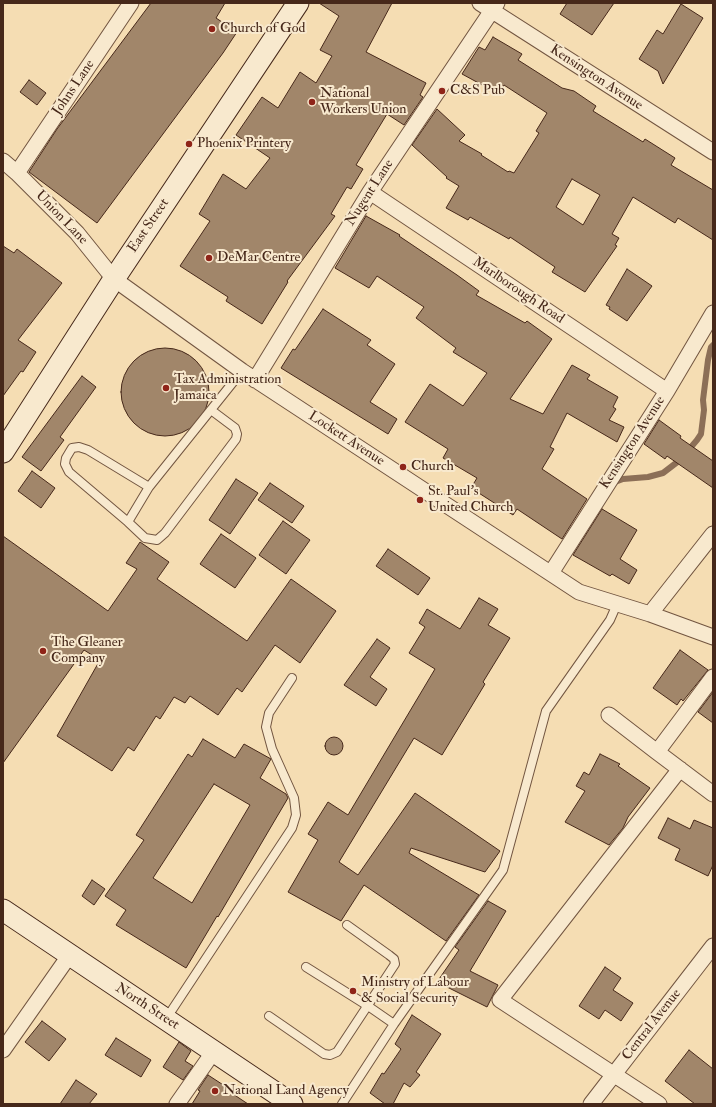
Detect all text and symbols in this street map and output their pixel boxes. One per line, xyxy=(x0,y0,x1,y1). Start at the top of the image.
place label: Church of God xyxy=(220,21,305,37)
marker: Church of God xyxy=(207,24,217,34)
street label: Kensington Avenue xyxy=(546,42,646,114)
street label: Johns Lane xyxy=(49,57,99,119)
place label: C&S Pub xyxy=(450,83,505,99)
place label: National Workers Union xyxy=(320,86,406,118)
marker: C&S Pub xyxy=(437,86,447,96)
marker: National Workers Union xyxy=(307,97,317,107)
place label: Phoenix Printery xyxy=(197,136,291,152)
marker: Phoenix Printery xyxy=(184,139,194,149)
street label: Nugent Lane xyxy=(342,157,398,229)
street label: Union Lane xyxy=(31,188,91,248)
street label: East Street xyxy=(125,196,173,256)
place label: DeMar Centre xyxy=(217,250,300,266)
marker: DeMar Centre xyxy=(204,253,214,263)
street label: Marlborough Road xyxy=(469,254,567,328)
place label: Tax Administration Jamaica xyxy=(174,372,282,404)
marker: Tax Administration Jamaica xyxy=(161,383,171,393)
street label: Kensington Avenue xyxy=(597,393,669,493)
street label: Lockett Avenue xyxy=(305,408,387,470)
place label: Church xyxy=(411,459,454,475)
marker: Church xyxy=(398,462,408,472)
place label: St. Paul's United Church xyxy=(428,484,513,516)
marker: St. Paul's United Church xyxy=(415,495,425,505)
place label: The Gleaner Company xyxy=(51,635,123,668)
marker: The Gleaner Company xyxy=(38,646,48,656)
place label: Ministry of Labour & Social Security xyxy=(361,975,469,1008)
street label: North Street xyxy=(112,980,182,1034)
marker: Ministry of Labour & Social Security xyxy=(348,986,358,996)
street label: Central Avenue xyxy=(619,986,685,1064)
place label: National Land Agency xyxy=(223,1083,349,1099)
marker: National Land Agency xyxy=(210,1086,220,1096)

